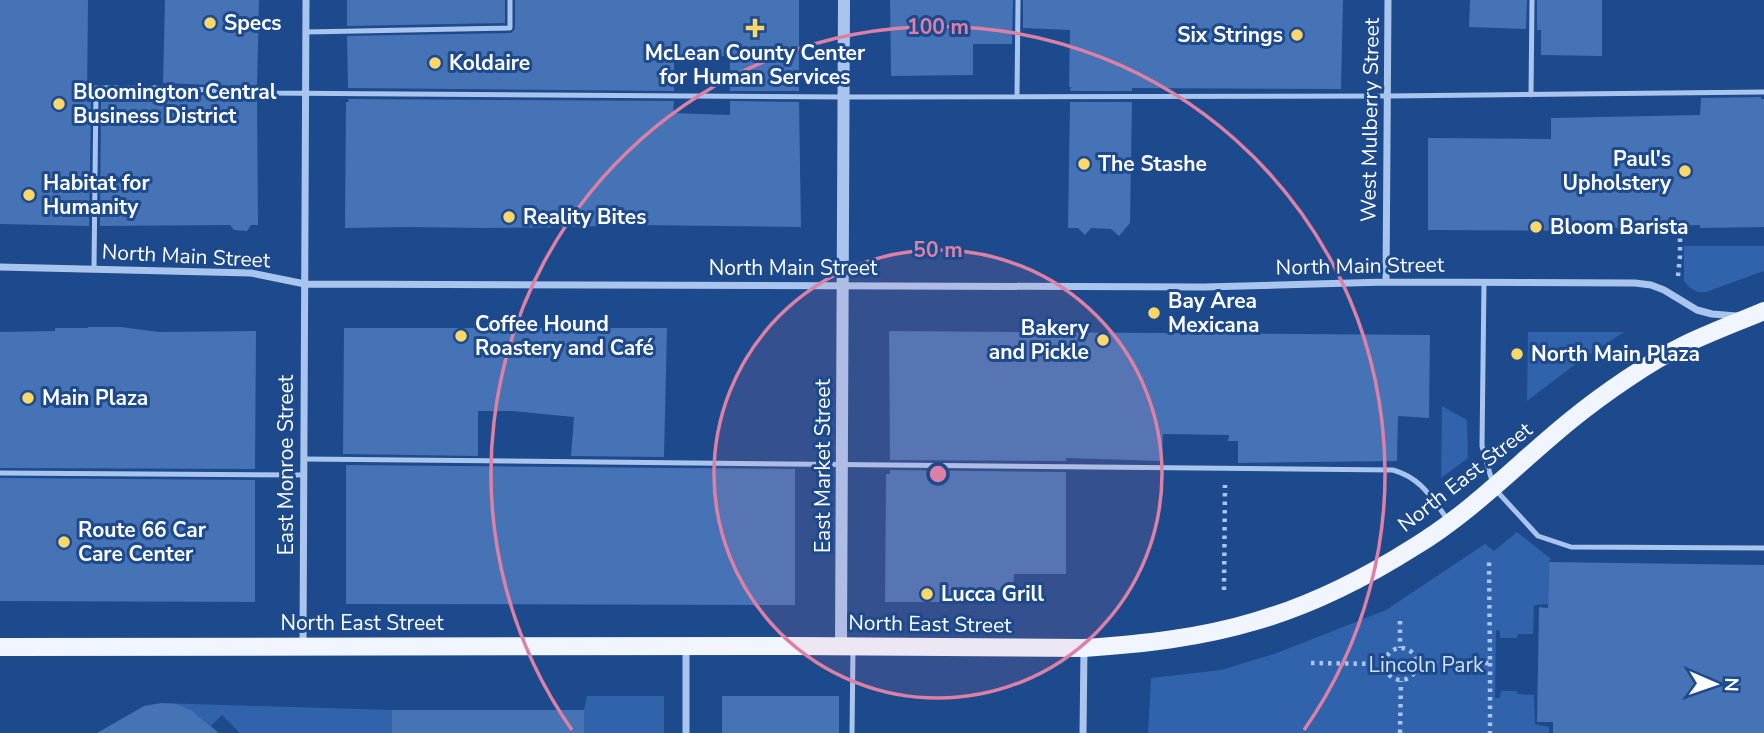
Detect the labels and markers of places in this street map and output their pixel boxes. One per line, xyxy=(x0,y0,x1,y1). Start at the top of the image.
place label: Specs xyxy=(224,9,281,37)
marker: Specs xyxy=(202,15,218,31)
marker: McLean County Center for Human Services xyxy=(745,18,765,38)
place label: Six Strings xyxy=(1177,21,1283,49)
marker: Six Strings xyxy=(1289,27,1305,43)
place label: McLean County Center for Human Services xyxy=(645,39,866,91)
place label: Koldaire xyxy=(449,49,530,77)
marker: Koldaire xyxy=(427,55,443,71)
place label: Bloomington Central Business District xyxy=(73,78,277,130)
marker: Bloomington Central Business District xyxy=(51,96,67,112)
place label: Paul's Upholstery xyxy=(1563,145,1672,197)
place label: The Stashe xyxy=(1098,150,1207,178)
marker: The Stashe xyxy=(1076,156,1092,172)
marker: Paul's Upholstery xyxy=(1677,163,1693,179)
place label: Habitat for Humanity xyxy=(43,169,150,221)
marker: Habitat for Humanity xyxy=(21,187,37,203)
place label: Reality Bites xyxy=(523,203,646,231)
marker: Reality Bites xyxy=(501,209,517,225)
place label: Bloom Barista xyxy=(1550,213,1689,241)
marker: Bloom Barista xyxy=(1528,219,1544,235)
place label: Bay Area Mexicana xyxy=(1168,287,1259,339)
marker: Bay Area Mexicana xyxy=(1146,305,1162,321)
place label: Coffee Hound Roastery and Café xyxy=(475,310,654,362)
place label: Bakery and Pickle xyxy=(989,314,1090,366)
marker: Coffee Hound Roastery and Café xyxy=(453,328,469,344)
marker: Bakery and Pickle xyxy=(1095,332,1111,348)
place label: North Main Plaza xyxy=(1531,340,1700,368)
marker: North Main Plaza xyxy=(1509,346,1525,362)
place label: Main Plaza xyxy=(42,384,148,412)
marker: Main Plaza xyxy=(20,390,36,406)
centre of rings xyxy=(926,462,950,486)
place label: Route 66 Car Care Center xyxy=(78,516,207,568)
marker: Route 66 Car Care Center xyxy=(56,534,72,550)
place label: Lucca Grill xyxy=(941,580,1044,608)
marker: Lucca Grill xyxy=(919,586,935,602)

